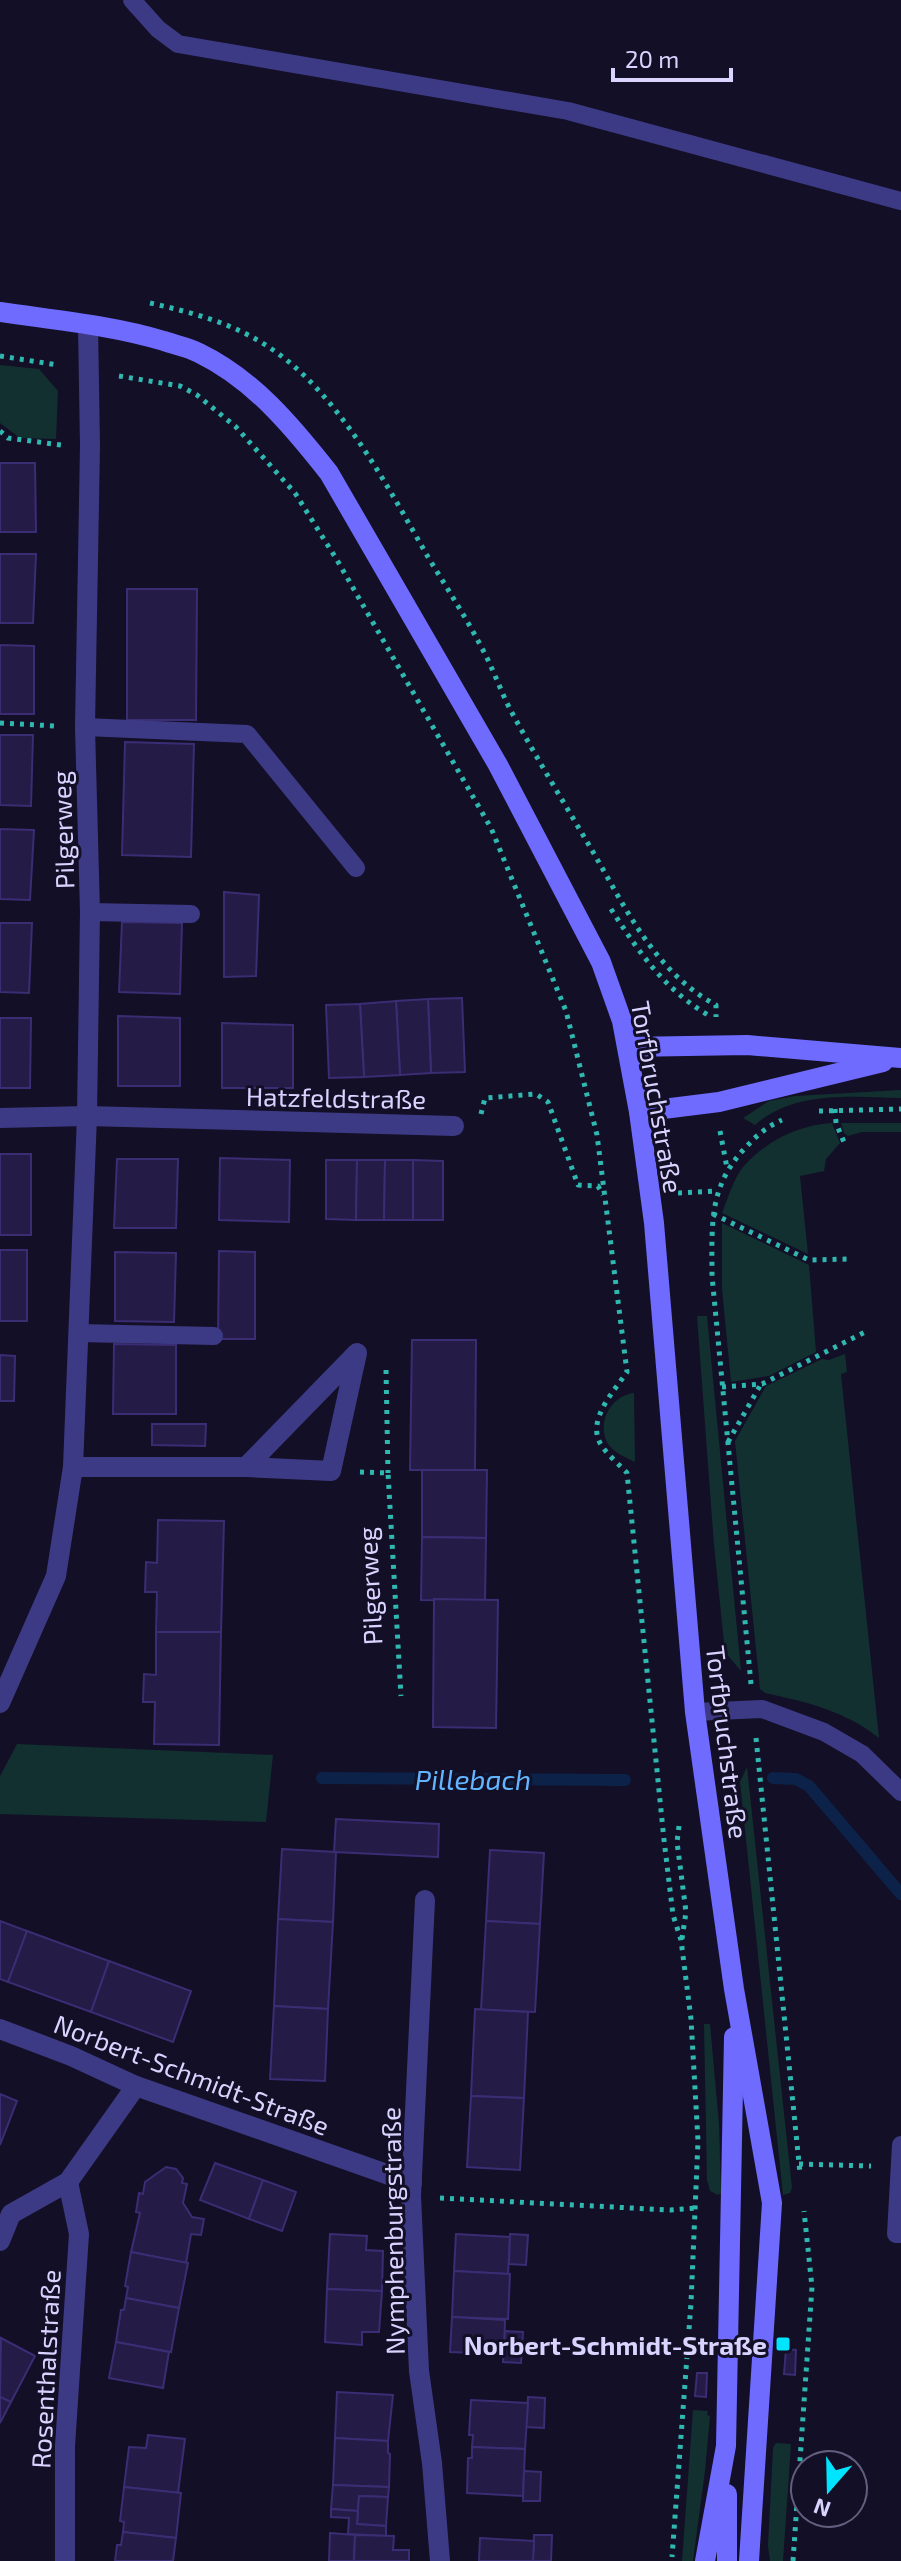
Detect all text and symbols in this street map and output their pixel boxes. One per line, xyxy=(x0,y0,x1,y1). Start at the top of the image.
scale bar xyxy=(613,32,731,82)
text: 20 m xyxy=(625,44,679,73)
street label: Pilgerweg xyxy=(44,770,80,890)
street label: Torfbruchstraße xyxy=(626,999,690,1195)
street label: Hatzfeldstraße xyxy=(246,1080,426,1114)
street label: Pilgerweg xyxy=(350,1526,388,1646)
street label: Torfbruchstraße xyxy=(701,1644,755,1840)
water label: Pillebach xyxy=(415,1762,531,1796)
street label: Norbert-Schmidt-Straße xyxy=(50,2007,334,2141)
street label: Nymphenburgstraße xyxy=(374,2107,410,2355)
street label: Rosenthalstraße xyxy=(24,2269,66,2469)
place label: Norbert-Schmidt-Straße xyxy=(464,2329,767,2360)
marker: Norbert-Schmidt-Straße xyxy=(774,2335,792,2353)
north arrow xyxy=(789,2449,869,2529)
text: N xyxy=(810,2494,834,2524)

